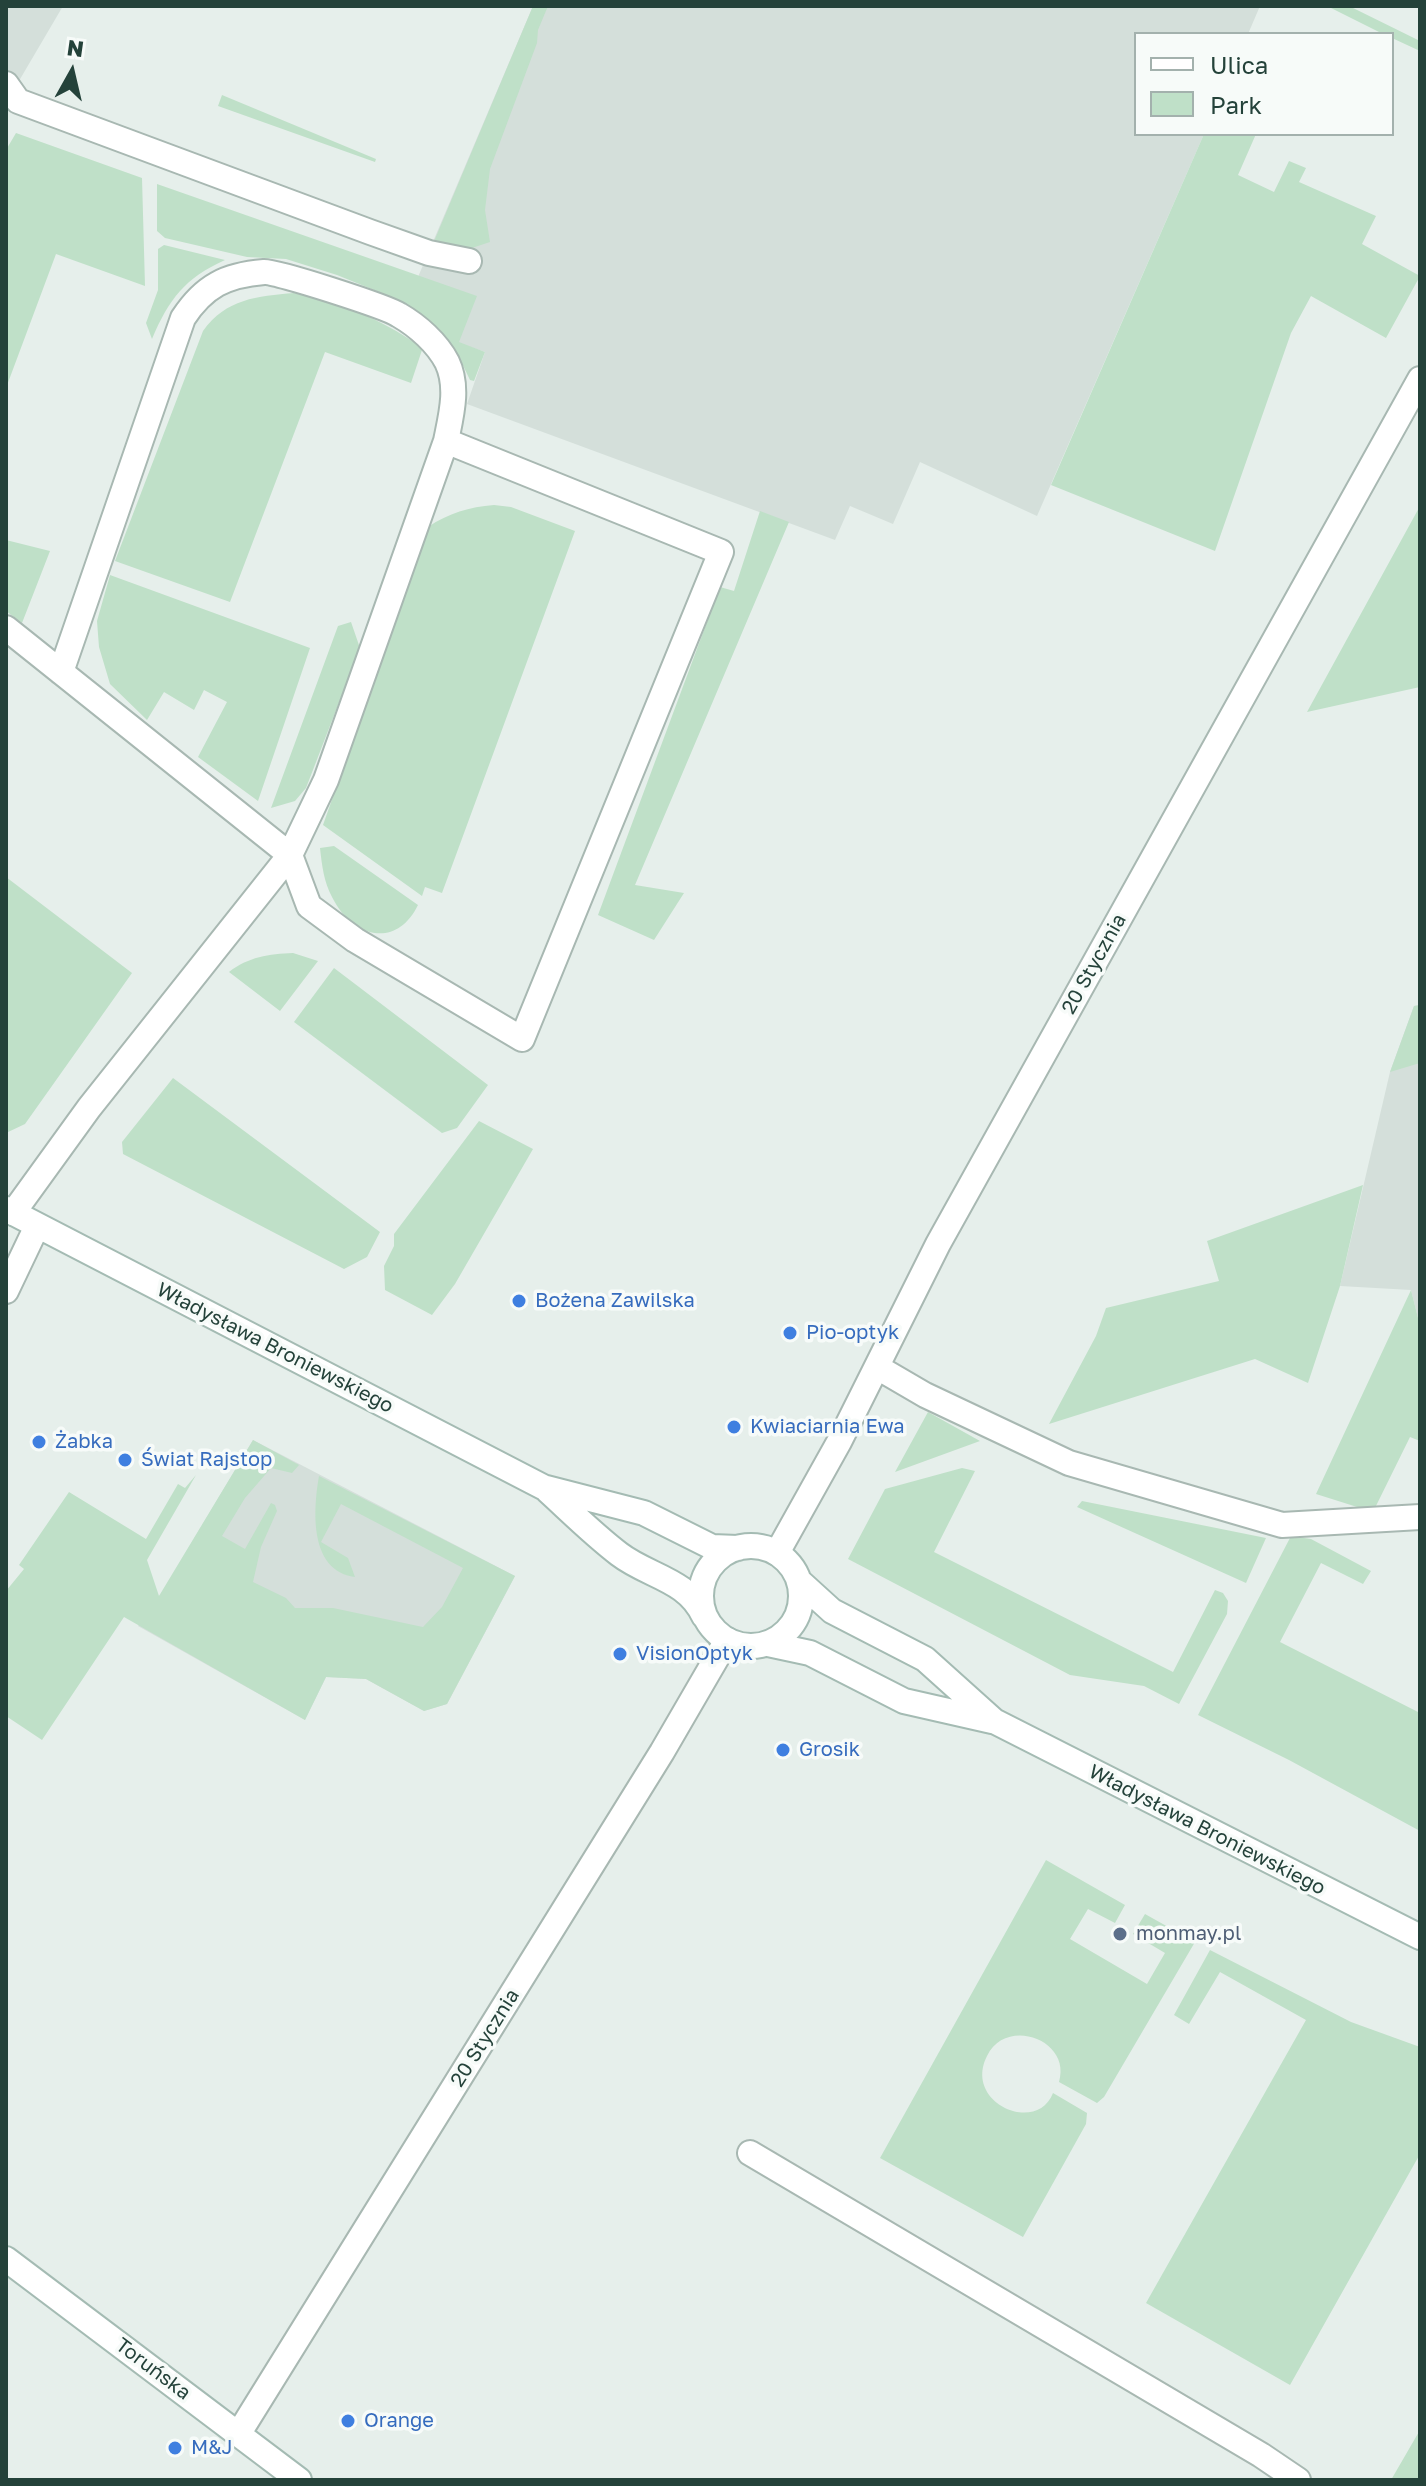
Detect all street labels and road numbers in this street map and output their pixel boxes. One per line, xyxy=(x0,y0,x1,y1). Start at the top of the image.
street label: 20 Stycznia xyxy=(1057,910,1131,1018)
street label: Władysława Broniewskiego xyxy=(153,1278,397,1418)
street label: Władysława Broniewskiego xyxy=(1085,1760,1329,1900)
street label: 20 Stycznia xyxy=(446,1985,524,2091)
street label: Toruńska xyxy=(111,2333,195,2405)

